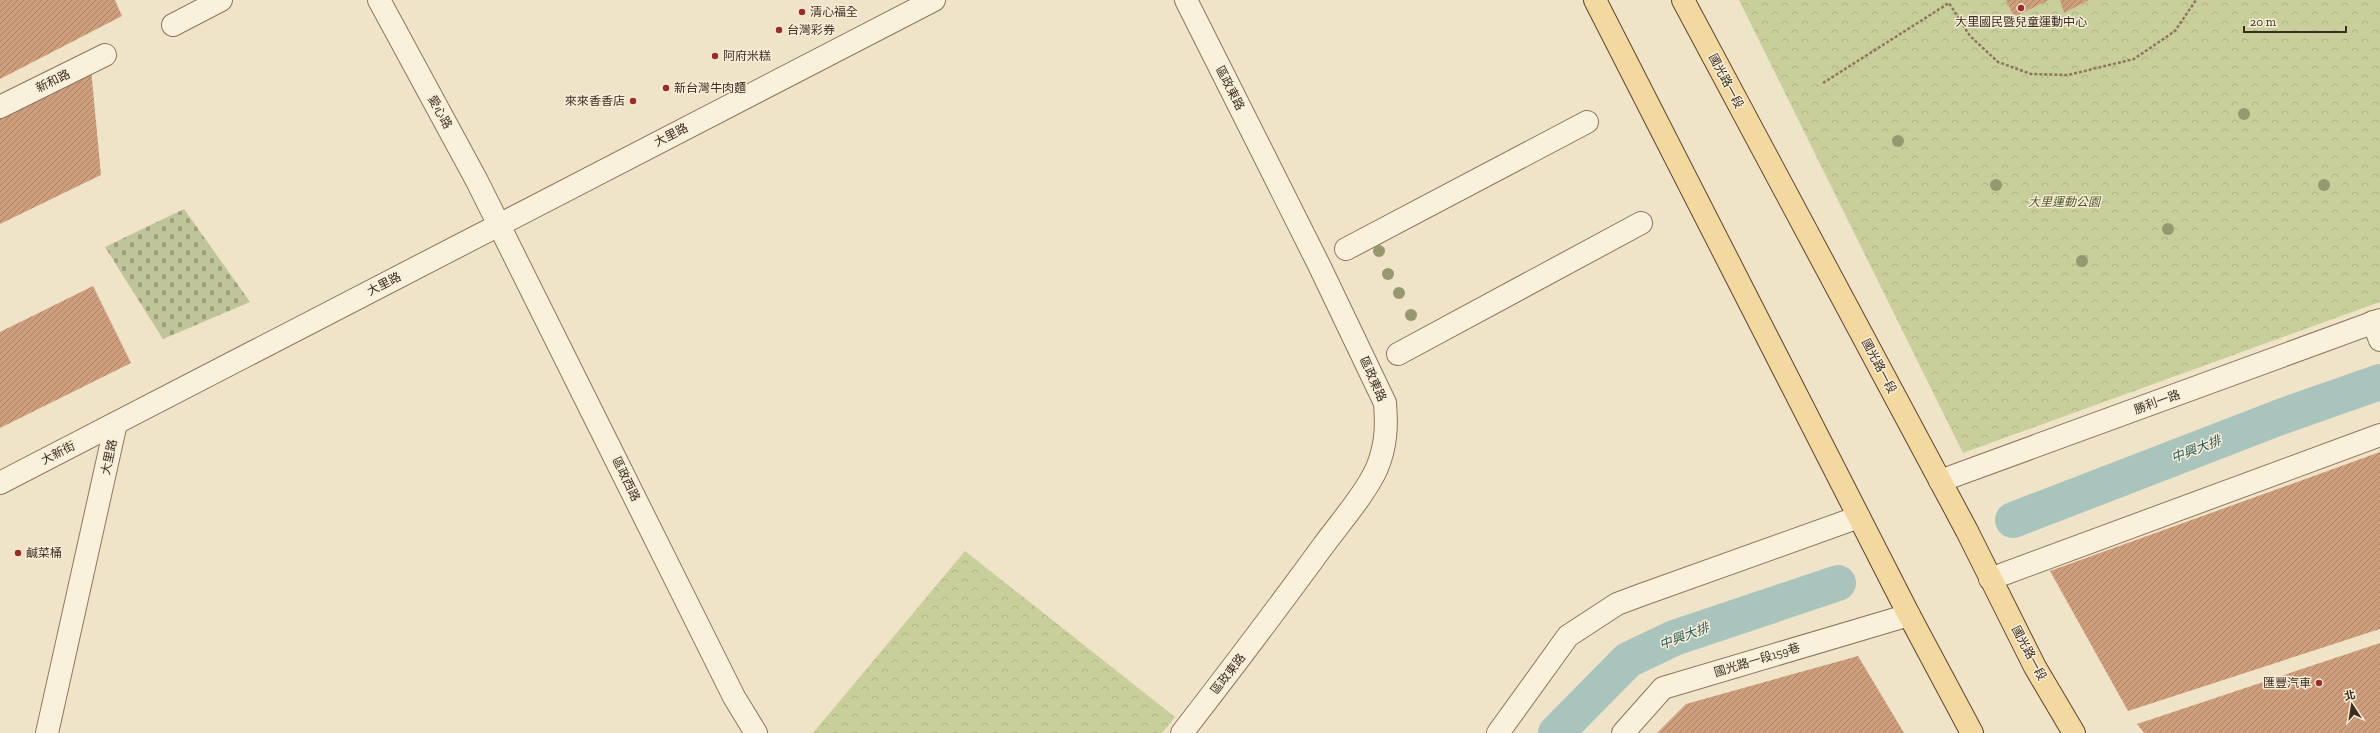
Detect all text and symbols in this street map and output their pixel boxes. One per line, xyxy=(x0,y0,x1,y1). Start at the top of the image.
marker: 大里國民暨兒童運動中心 xyxy=(2016,3,2026,13)
place label: 清心福全 xyxy=(810,5,858,19)
marker: 清心福全 xyxy=(797,7,807,17)
scale bar xyxy=(2244,8,2346,34)
place label: 大里國民暨兒童運動中心 xyxy=(1955,15,2087,29)
text: 20 m xyxy=(2250,15,2277,29)
place label: 台灣彩券 xyxy=(787,23,835,37)
marker: 台灣彩券 xyxy=(774,25,784,35)
place label: 阿府米糕 xyxy=(723,49,771,63)
marker: 阿府米糕 xyxy=(710,51,720,61)
street label: 國光路一段 xyxy=(1706,51,1746,111)
street label: 區政東路 xyxy=(1213,63,1247,113)
street label: 新和路 xyxy=(34,67,72,95)
place label: 新台灣牛肉麵 xyxy=(674,81,746,95)
marker: 新台灣牛肉麵 xyxy=(661,83,671,93)
street label: 愛心路 xyxy=(425,93,455,131)
place label: 來來香香店 xyxy=(565,94,625,108)
marker: 來來香香店 xyxy=(628,96,638,106)
street label: 大里路 xyxy=(652,121,690,149)
park label: 大里運動公園 xyxy=(2028,195,2102,209)
street label: 大里路 xyxy=(365,270,403,298)
street label: 國光路一段 xyxy=(1859,336,1899,396)
street label: 區政東路 xyxy=(1357,354,1389,404)
street label: 勝利一路 xyxy=(2132,387,2182,417)
water label: 中興大排 xyxy=(2169,432,2225,465)
street label: 大里路 xyxy=(98,438,120,476)
street label: 大新街 xyxy=(39,439,77,467)
street label: 區政西路 xyxy=(609,454,643,504)
place label: 鹹菜桶 xyxy=(26,546,62,560)
marker: 鹹菜桶 xyxy=(13,548,23,558)
water label: 中興大排 xyxy=(1657,619,1713,652)
street label: 國光路一段 xyxy=(2009,623,2049,683)
street label: 國光路一段159巷 xyxy=(1712,640,1802,680)
street label: 區政東路 xyxy=(1208,651,1248,697)
place label: 匯豐汽車 xyxy=(2263,676,2311,690)
marker: 匯豐汽車 xyxy=(2314,678,2324,688)
north arrow xyxy=(2332,685,2372,725)
text: 北 xyxy=(2343,688,2357,703)

